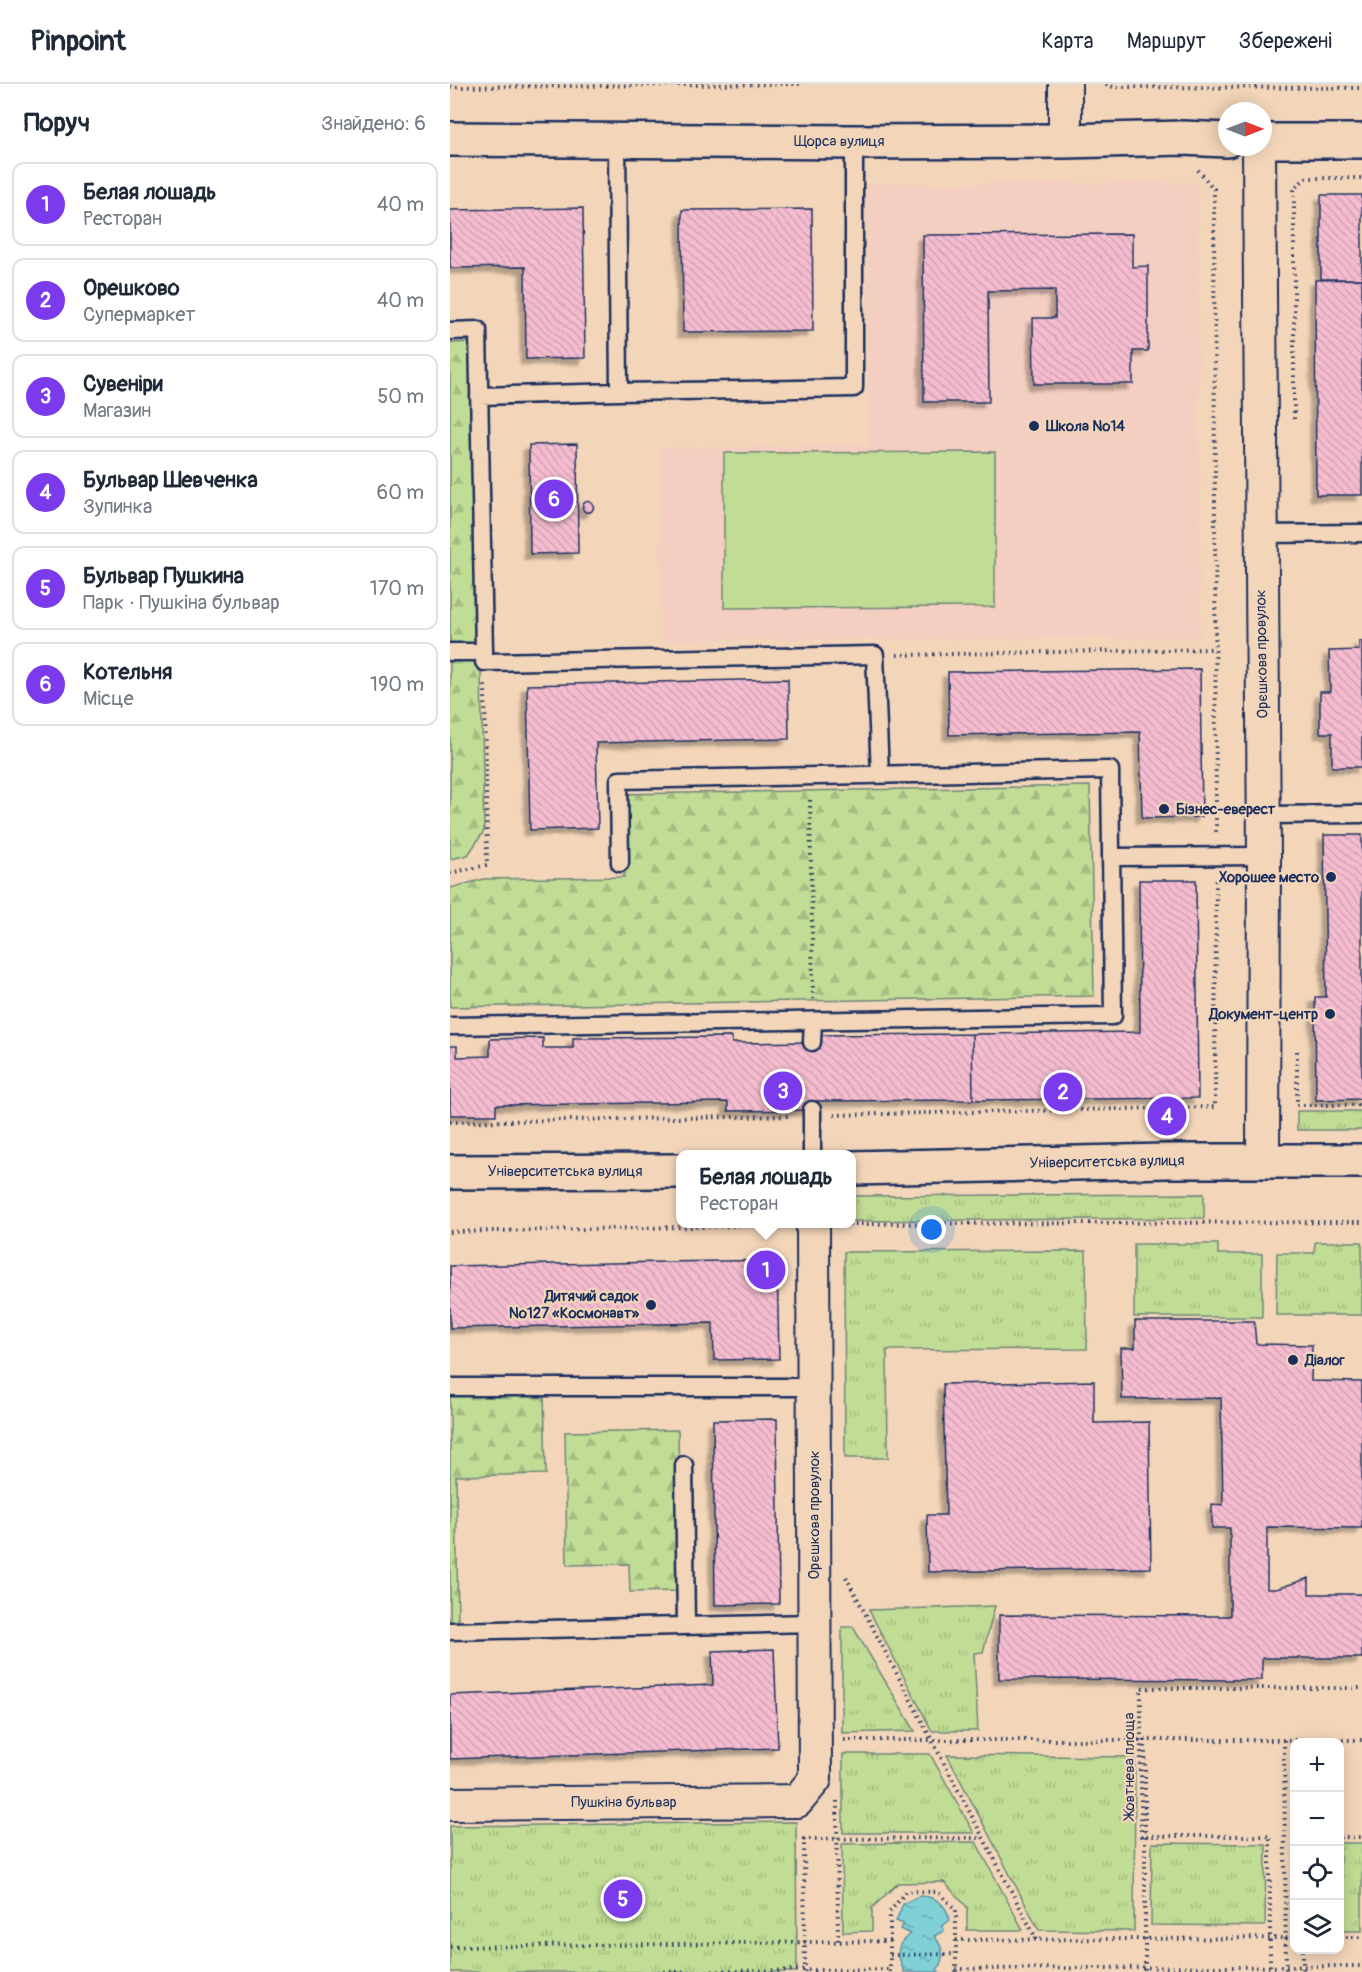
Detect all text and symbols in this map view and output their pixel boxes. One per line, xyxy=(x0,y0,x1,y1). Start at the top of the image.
text: Pinpoint xyxy=(30,24,126,59)
text: Карта xyxy=(1042,28,1094,55)
text: Маршрут xyxy=(1127,28,1206,55)
text: Збережені xyxy=(1239,28,1332,55)
north arrow xyxy=(1218,102,1272,156)
text: Поруч xyxy=(24,107,90,139)
text: Знайдено: 6 xyxy=(321,111,426,136)
street label: Щорса вулиця xyxy=(793,132,885,151)
text: Белая лошадь xyxy=(83,178,216,206)
text: 1 xyxy=(42,192,49,217)
text: 40 m xyxy=(377,192,424,217)
text: Ресторан xyxy=(83,206,162,231)
text: Орешково xyxy=(83,274,180,302)
text: 2 xyxy=(40,288,51,313)
text: 40 m xyxy=(377,288,424,313)
text: Супермаркет xyxy=(83,302,195,327)
text: Сувеніри xyxy=(83,370,163,398)
text: 3 xyxy=(40,384,51,409)
text: 50 m xyxy=(377,384,424,409)
text: Магазин xyxy=(83,398,151,423)
place label: Школа №14 xyxy=(1045,417,1125,436)
marker: Школа №14 xyxy=(1027,419,1041,433)
text: Бульвар Шевченка xyxy=(83,466,258,494)
pin: 6 xyxy=(534,476,574,522)
text: 4 xyxy=(40,480,51,505)
text: 60 m xyxy=(377,480,424,505)
text: Зупинка xyxy=(83,494,152,519)
text: Бульвар Пушкина xyxy=(83,562,244,590)
text: 5 xyxy=(40,576,51,601)
text: 170 m xyxy=(370,576,424,601)
street label: Орєшкова провулок xyxy=(1251,589,1273,719)
text: Парк · Пушкіна бульвар xyxy=(83,590,280,615)
text: Котельня xyxy=(83,658,172,686)
text: 6 xyxy=(40,672,51,697)
text: 190 m xyxy=(370,672,424,697)
text: Місце xyxy=(83,686,134,711)
place label: Бізнес-еверест xyxy=(1176,800,1276,819)
marker: Бізнес-еверест xyxy=(1157,802,1171,816)
place label: Хорошее место xyxy=(1219,868,1319,887)
marker: Хорошее место xyxy=(1324,870,1338,884)
place label: Документ-центр xyxy=(1208,1005,1318,1024)
marker: Документ-центр xyxy=(1323,1007,1337,1021)
pin: 3 xyxy=(764,1068,802,1114)
pin: 2 xyxy=(1044,1070,1082,1114)
pin: 4 xyxy=(1148,1094,1186,1138)
popup xyxy=(676,1150,856,1228)
street label: Університетська вулиця xyxy=(1029,1151,1185,1173)
street label: Університетська вулиця xyxy=(487,1162,643,1181)
text: Белая лошадь xyxy=(699,1163,833,1191)
text: Ресторан xyxy=(699,1191,778,1216)
your location xyxy=(917,1215,946,1244)
pin: 1 xyxy=(746,1248,786,1292)
place label: Дитячий садок №127 «Космонавт» xyxy=(509,1287,639,1323)
marker: Дитячий садок №127 «Космонавт» xyxy=(644,1298,658,1312)
place label: Діалог xyxy=(1304,1351,1346,1370)
marker: Діалог xyxy=(1286,1353,1300,1367)
street label: Орєшкова провулок xyxy=(805,1450,824,1579)
street label: Жовтнева площа xyxy=(1120,1712,1139,1822)
map controls xyxy=(1290,1738,1344,1954)
button: + xyxy=(1290,1738,1344,1792)
button: − xyxy=(1290,1792,1344,1846)
street label: Пушкіна бульвар xyxy=(571,1793,677,1812)
button: locate xyxy=(1290,1846,1344,1900)
pin: 5 xyxy=(604,1876,642,1922)
button: layers xyxy=(1290,1900,1344,1954)

